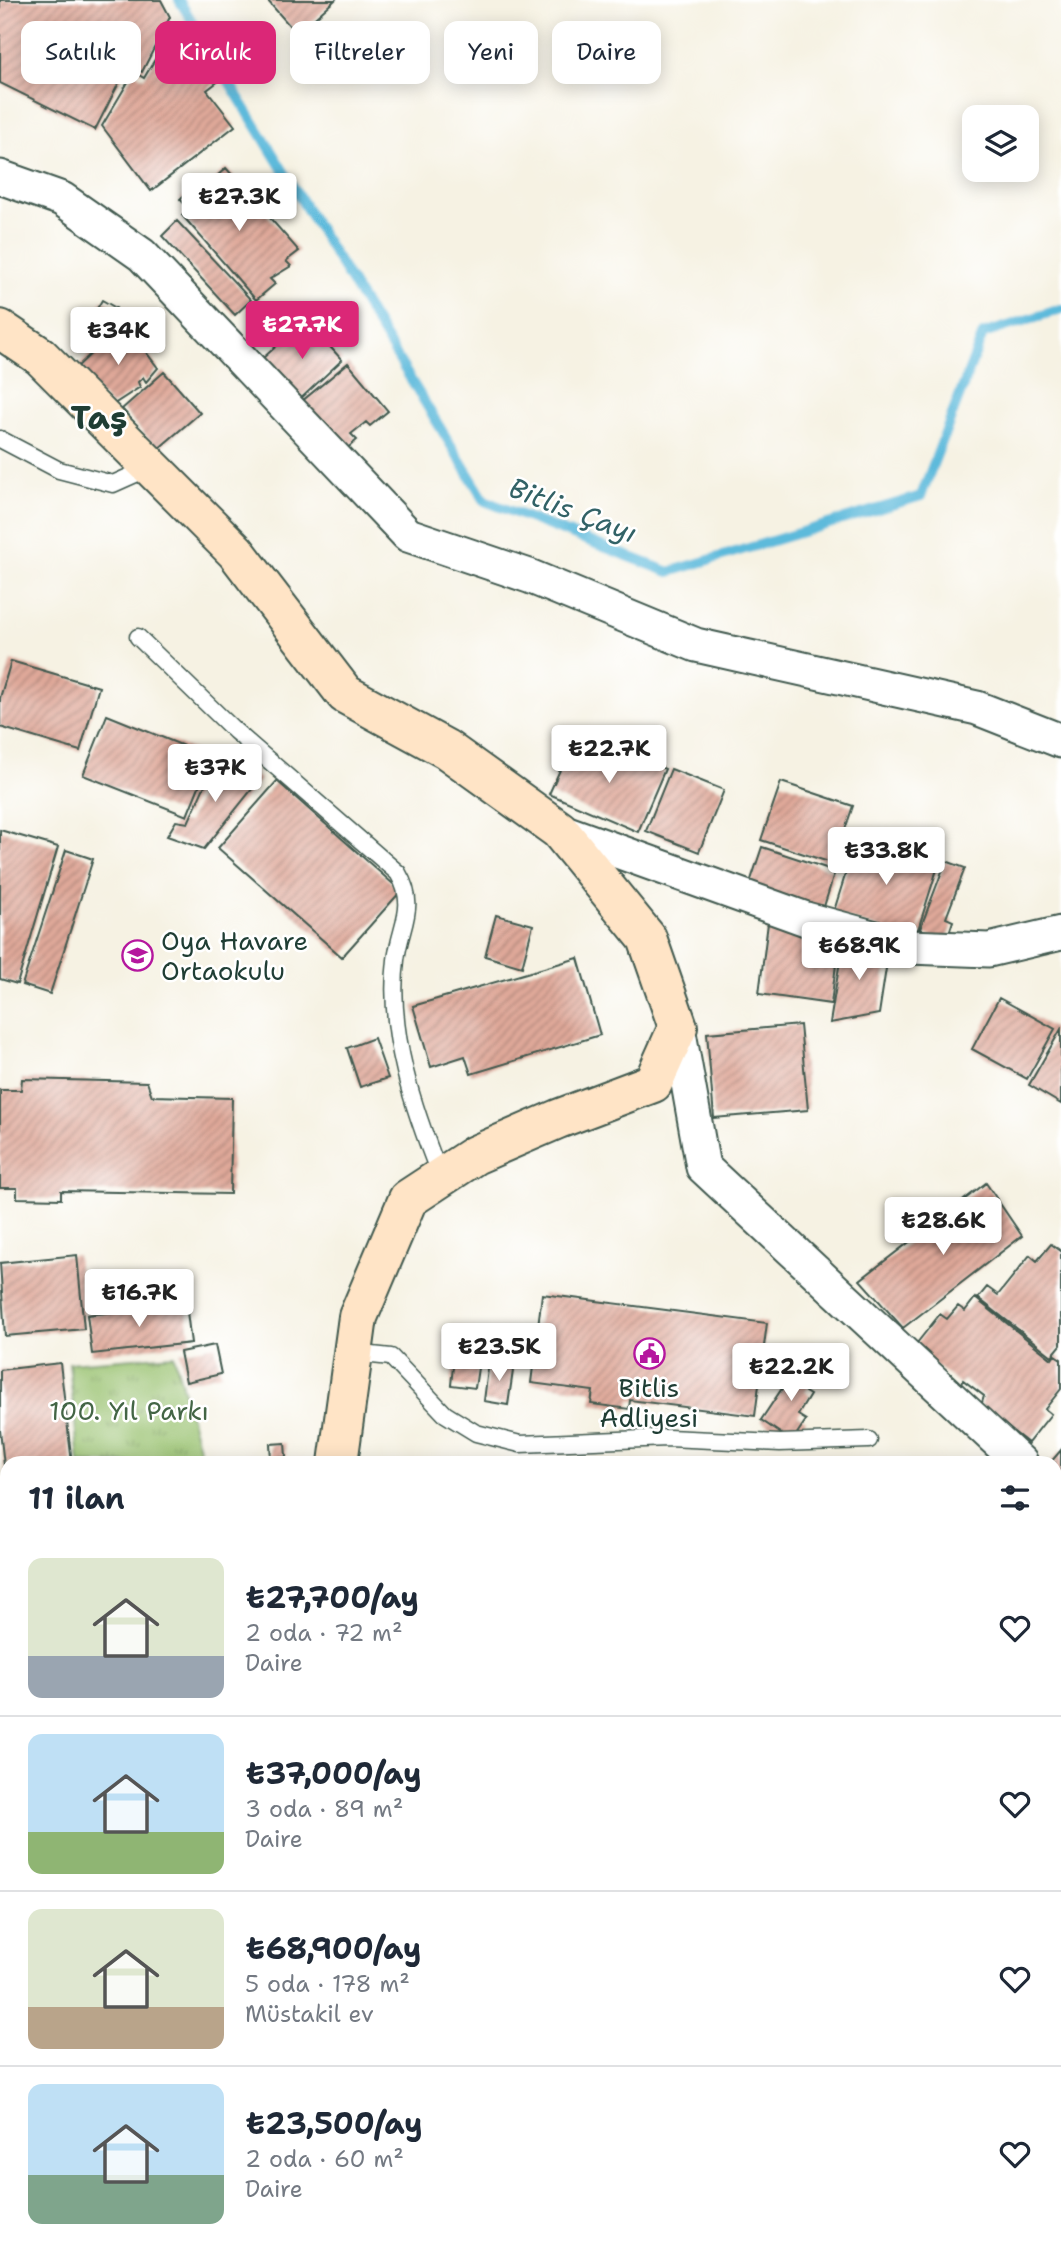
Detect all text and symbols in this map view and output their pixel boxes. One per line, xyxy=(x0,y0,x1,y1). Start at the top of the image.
chip: Satılık xyxy=(21,21,141,84)
chip: Kiralık xyxy=(155,21,276,84)
chip: Filtreler xyxy=(290,21,430,84)
chip: Yeni xyxy=(444,21,538,84)
chip: Daire xyxy=(552,21,661,84)
map controls xyxy=(962,105,1039,182)
button: layers xyxy=(962,105,1039,182)
pin: ₺27.3K xyxy=(182,174,296,233)
text: ₺27.3K xyxy=(198,181,280,211)
pin: ₺27.7K xyxy=(245,302,359,361)
pin: ₺34K xyxy=(77,308,159,367)
text: ₺27.7K xyxy=(262,309,342,339)
text: ₺34K xyxy=(86,315,150,345)
district label: Taş xyxy=(71,395,127,440)
water label: Bitlis Çayı xyxy=(503,468,643,552)
pin: ₺22.7K xyxy=(552,726,666,785)
text: ₺22.7K xyxy=(567,733,651,763)
pin: ₺37K xyxy=(174,744,256,804)
text: ₺37K xyxy=(184,752,246,782)
pin: ₺33.8K xyxy=(829,828,943,887)
text: ₺33.8K xyxy=(844,835,928,865)
pin: ₺68.9K xyxy=(802,922,916,982)
place label: Oya Havare Ortaokulu xyxy=(161,923,308,988)
text: ₺68.9K xyxy=(818,930,900,960)
school or university icon: Oya Havare Ortaokulu xyxy=(121,939,155,973)
pin: ₺28.6K xyxy=(886,1198,1000,1257)
text: ₺28.6K xyxy=(901,1205,985,1235)
pin: ₺16.7K xyxy=(82,1270,196,1329)
text: ₺16.7K xyxy=(101,1277,177,1307)
pin: ₺23.5K xyxy=(442,1324,556,1383)
text: ₺23.5K xyxy=(457,1331,541,1361)
public building icon: Bitlis Adliyesi xyxy=(632,1336,666,1370)
pin: ₺22.2K xyxy=(734,1344,848,1403)
text: ₺22.2K xyxy=(748,1351,834,1381)
place label: Bitlis Adliyesi xyxy=(600,1370,698,1435)
park label: 100. Yıl Parkı xyxy=(49,1393,209,1428)
text: 11 ilan xyxy=(28,1478,125,1519)
icon: filters xyxy=(996,1479,1034,1517)
text: ₺27,700/ay xyxy=(245,1577,419,1618)
icon: home xyxy=(84,1586,168,1670)
icon: heart xyxy=(996,1609,1034,1647)
text: 2 oda · 72 m² xyxy=(245,1618,403,1648)
text: Daire xyxy=(245,1648,303,1678)
text: ₺37,000/ay xyxy=(245,1753,422,1794)
icon: home xyxy=(84,1762,168,1846)
icon: heart xyxy=(996,1785,1034,1823)
text: 3 oda · 89 m² xyxy=(245,1794,403,1824)
text: Daire xyxy=(245,1824,303,1854)
text: ₺68,900/ay xyxy=(245,1928,421,1969)
icon: home xyxy=(84,1937,168,2021)
icon: heart xyxy=(996,1960,1034,1998)
text: 5 oda · 178 m² xyxy=(245,1969,410,1999)
text: Müstakil ev xyxy=(245,1999,374,2029)
text: ₺23,500/ay xyxy=(245,2103,423,2144)
icon: home xyxy=(84,2112,168,2196)
icon: heart xyxy=(996,2135,1034,2173)
text: 2 oda · 60 m² xyxy=(245,2144,404,2174)
text: Daire xyxy=(245,2174,303,2204)

